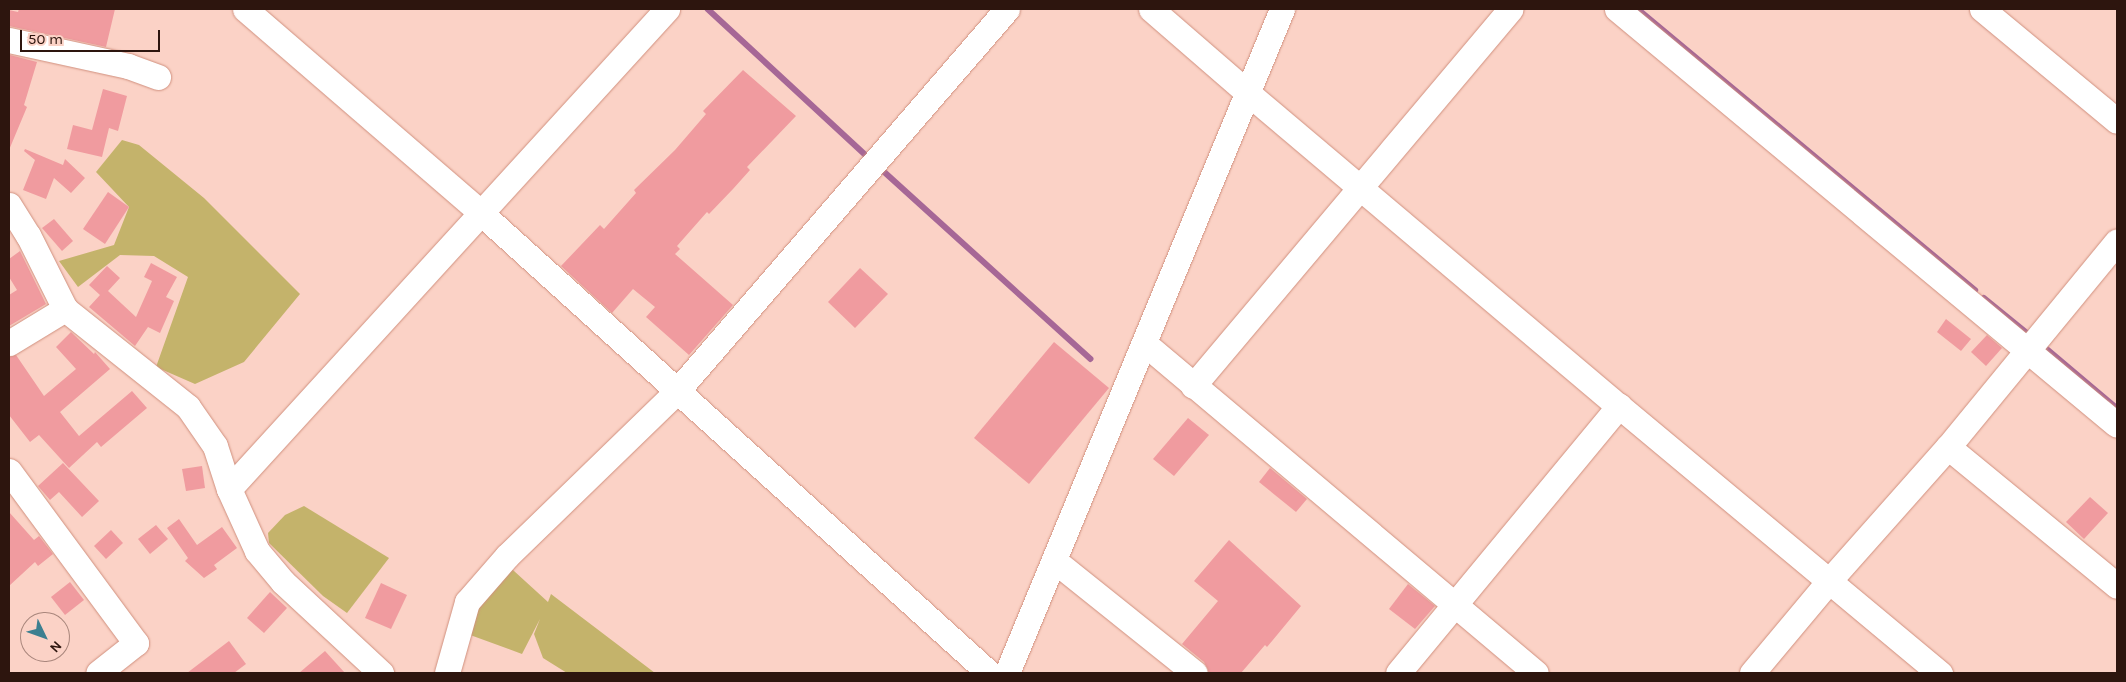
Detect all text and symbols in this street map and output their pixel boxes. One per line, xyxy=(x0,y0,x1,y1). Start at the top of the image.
scale bar xyxy=(22,20,162,52)
text: 50 m xyxy=(28,30,63,48)
north arrow xyxy=(20,612,70,662)
text: N xyxy=(46,637,65,656)

